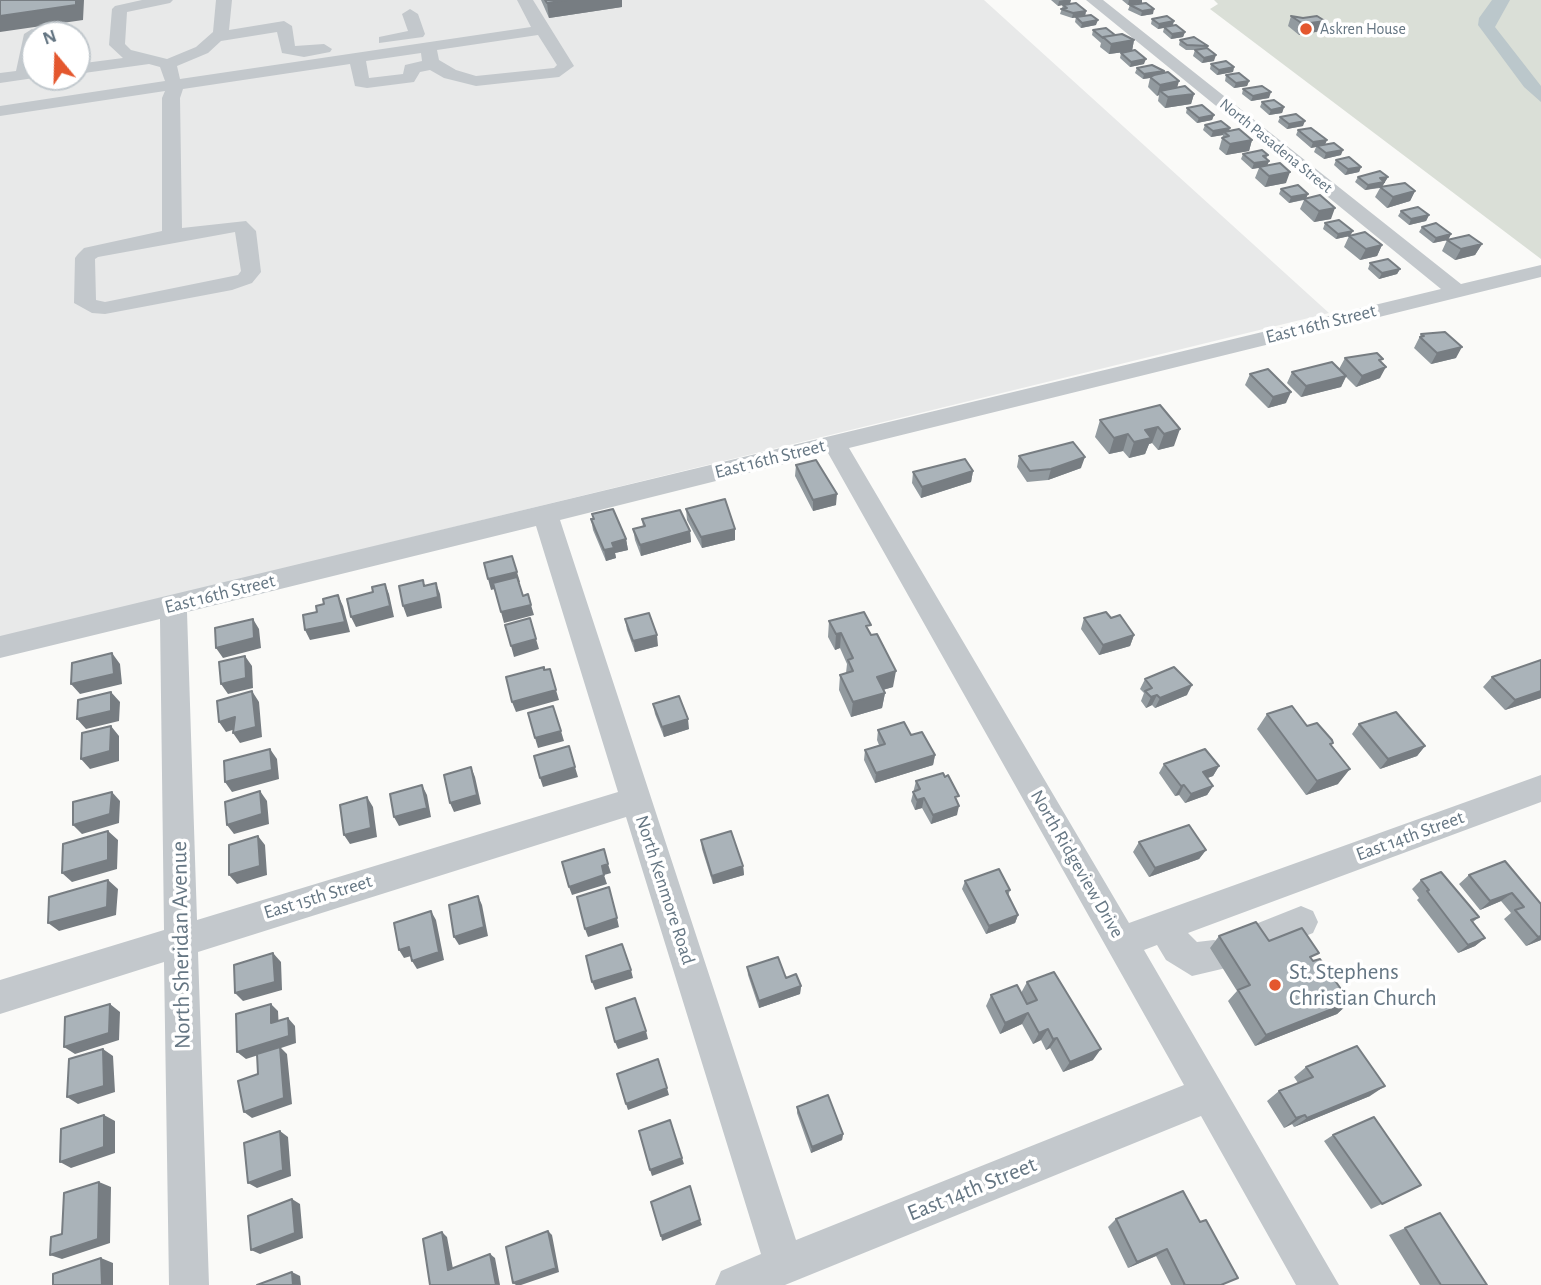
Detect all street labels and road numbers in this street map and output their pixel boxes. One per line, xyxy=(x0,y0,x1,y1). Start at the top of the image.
street label: North Pasadena Street xyxy=(1216,95,1336,197)
street label: East 16th Street xyxy=(1263,299,1379,349)
street label: East 16th Street xyxy=(712,434,828,484)
street label: East 16th Street xyxy=(162,569,278,619)
street label: North Ridgeview Drive xyxy=(1025,786,1129,942)
street label: East 14th Street xyxy=(1353,806,1467,866)
street label: North Kenmore Road xyxy=(630,813,700,967)
street label: North Sheridan Avenue xyxy=(165,841,197,1049)
street label: East 15th Street xyxy=(261,870,375,924)
street label: East 14th Street xyxy=(903,1151,1041,1227)

